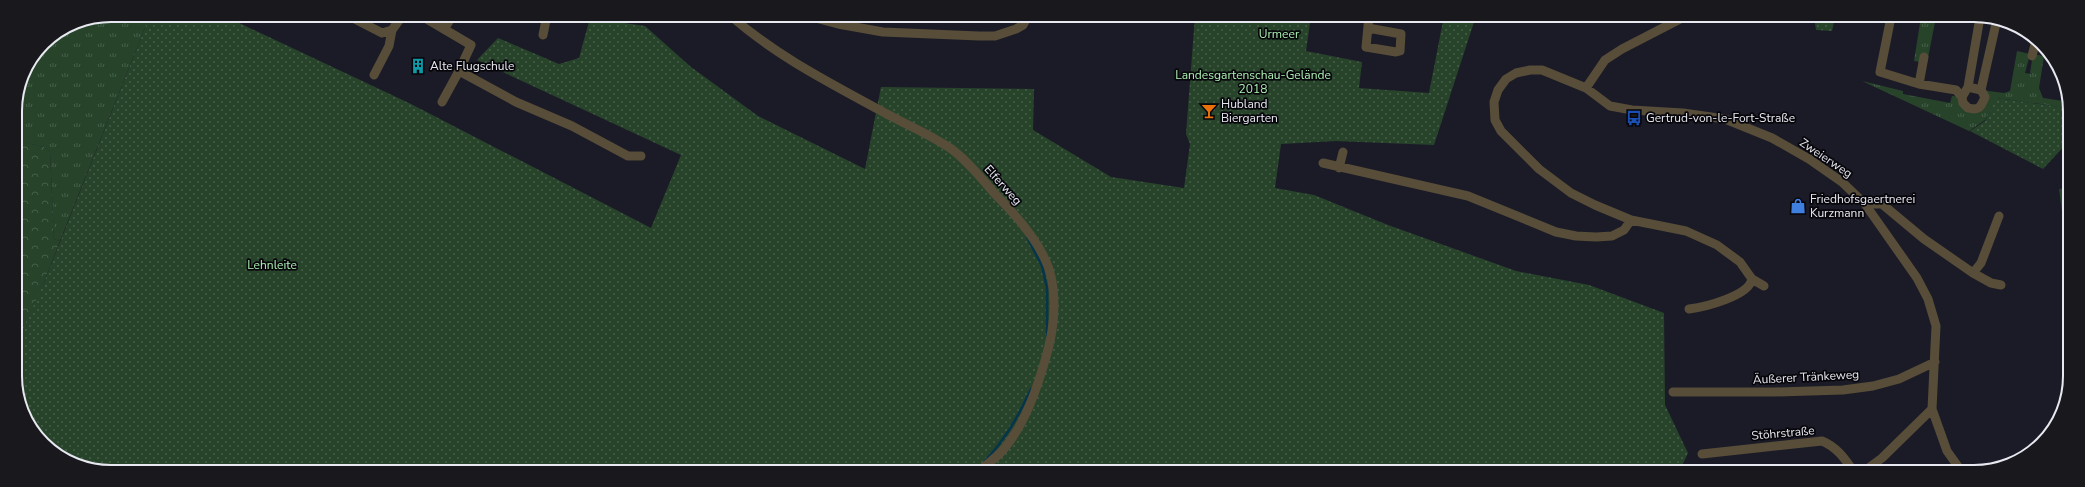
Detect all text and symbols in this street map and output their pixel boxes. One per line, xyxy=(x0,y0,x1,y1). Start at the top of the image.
park label: Urmeer xyxy=(1259,26,1300,42)
building icon: Alte Flugschule xyxy=(409,57,427,75)
place label: Alte Flugschule xyxy=(430,58,514,74)
park label: Landesgartenschau-Gelände 2018 xyxy=(1175,67,1331,97)
place label: Hubland Biergarten xyxy=(1221,96,1278,126)
bar icon: Hubland Biergarten xyxy=(1200,102,1218,120)
bus stop icon: Gertrud-von-le-Fort-Straße xyxy=(1625,109,1643,127)
place label: Gertrud-von-le-Fort-Straße xyxy=(1646,110,1795,126)
street label: Zweierweg xyxy=(1796,134,1856,182)
street label: Elferweg xyxy=(981,162,1025,208)
place label: Friedhofsgaertnerei Kurzmann xyxy=(1810,191,1915,221)
shop icon: Friedhofsgaertnerei Kurzmann xyxy=(1789,197,1807,215)
park label: Lehnleite xyxy=(247,257,297,273)
street label: Äußerer Tränkeweg xyxy=(1752,366,1860,388)
street label: Stöhrstraße xyxy=(1751,422,1815,444)

